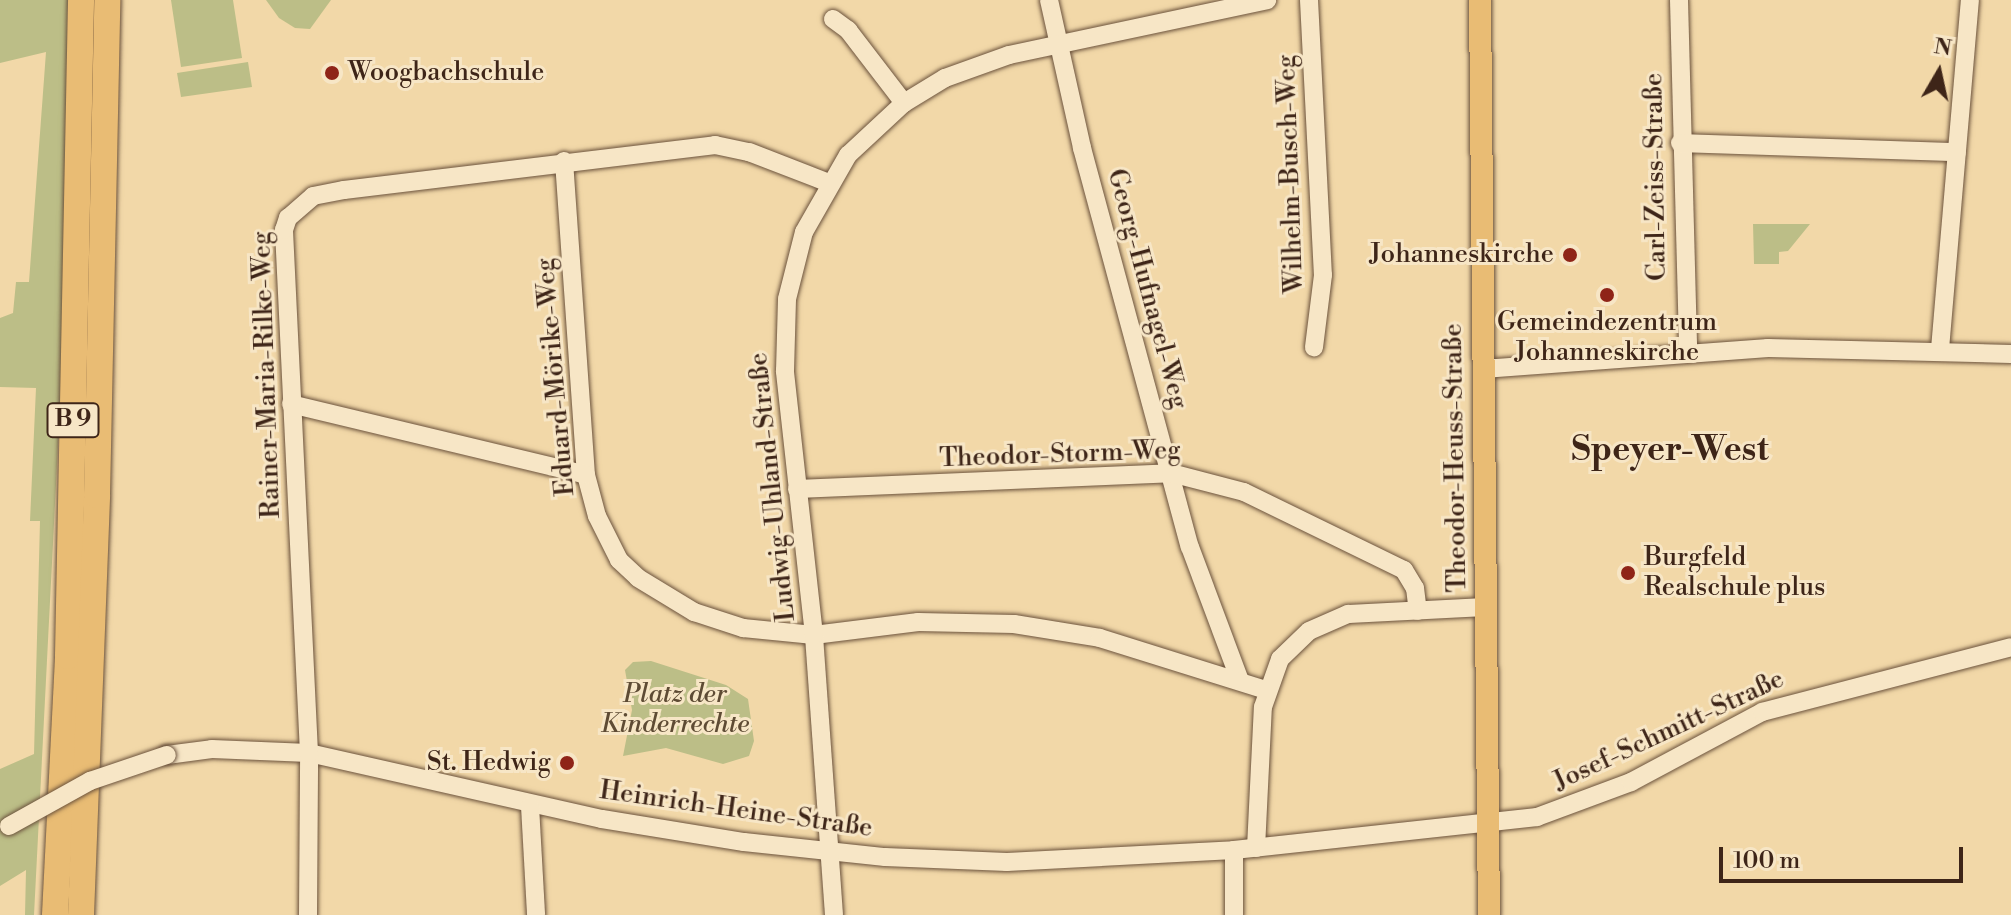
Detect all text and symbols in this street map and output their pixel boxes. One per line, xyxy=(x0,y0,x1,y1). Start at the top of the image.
north arrow xyxy=(1899,32,1979,112)
text: N xyxy=(1932,33,1954,62)
street label: Wilhelm-Busch-Weg xyxy=(1271,54,1311,294)
place label: Woogbachschule xyxy=(348,57,544,89)
marker: Woogbachschule xyxy=(323,64,341,82)
street label: Carl-Zeiss-Straße xyxy=(1639,73,1673,281)
street label: Georg-Hufnagel-Weg xyxy=(1100,166,1194,412)
street label: Rainer-Maria-Rilke-Weg xyxy=(246,231,288,519)
place label: Johanneskirche xyxy=(1369,239,1554,271)
marker: Johanneskirche xyxy=(1561,246,1579,264)
street label: Eduard-Mörike-Weg xyxy=(530,257,582,497)
marker: Gemeindezentrum Johanneskirche xyxy=(1598,286,1616,304)
place label: Gemeindezentrum Johanneskirche xyxy=(1497,307,1717,368)
street label: Theodor-Heuss-Straße xyxy=(1438,323,1474,593)
street label: Ludwig-Uhland-Straße xyxy=(743,351,803,623)
road number: B 9 xyxy=(45,400,101,440)
district label: Speyer-West xyxy=(1571,431,1769,471)
street label: Theodor-Storm-Weg xyxy=(939,435,1181,475)
place label: Burgfeld Realschule plus xyxy=(1644,542,1825,604)
marker: Burgfeld Realschule plus xyxy=(1619,564,1637,582)
street label: Josef-Schmitt-Straße xyxy=(1549,664,1789,798)
park label: Platz der Kinderrechte xyxy=(601,679,749,740)
place label: St. Hedwig xyxy=(427,747,551,779)
marker: St. Hedwig xyxy=(558,754,576,772)
street label: Heinrich-Heine-Straße xyxy=(598,775,874,845)
scale bar xyxy=(1723,831,1967,881)
text: 100 m xyxy=(1733,846,1800,876)

